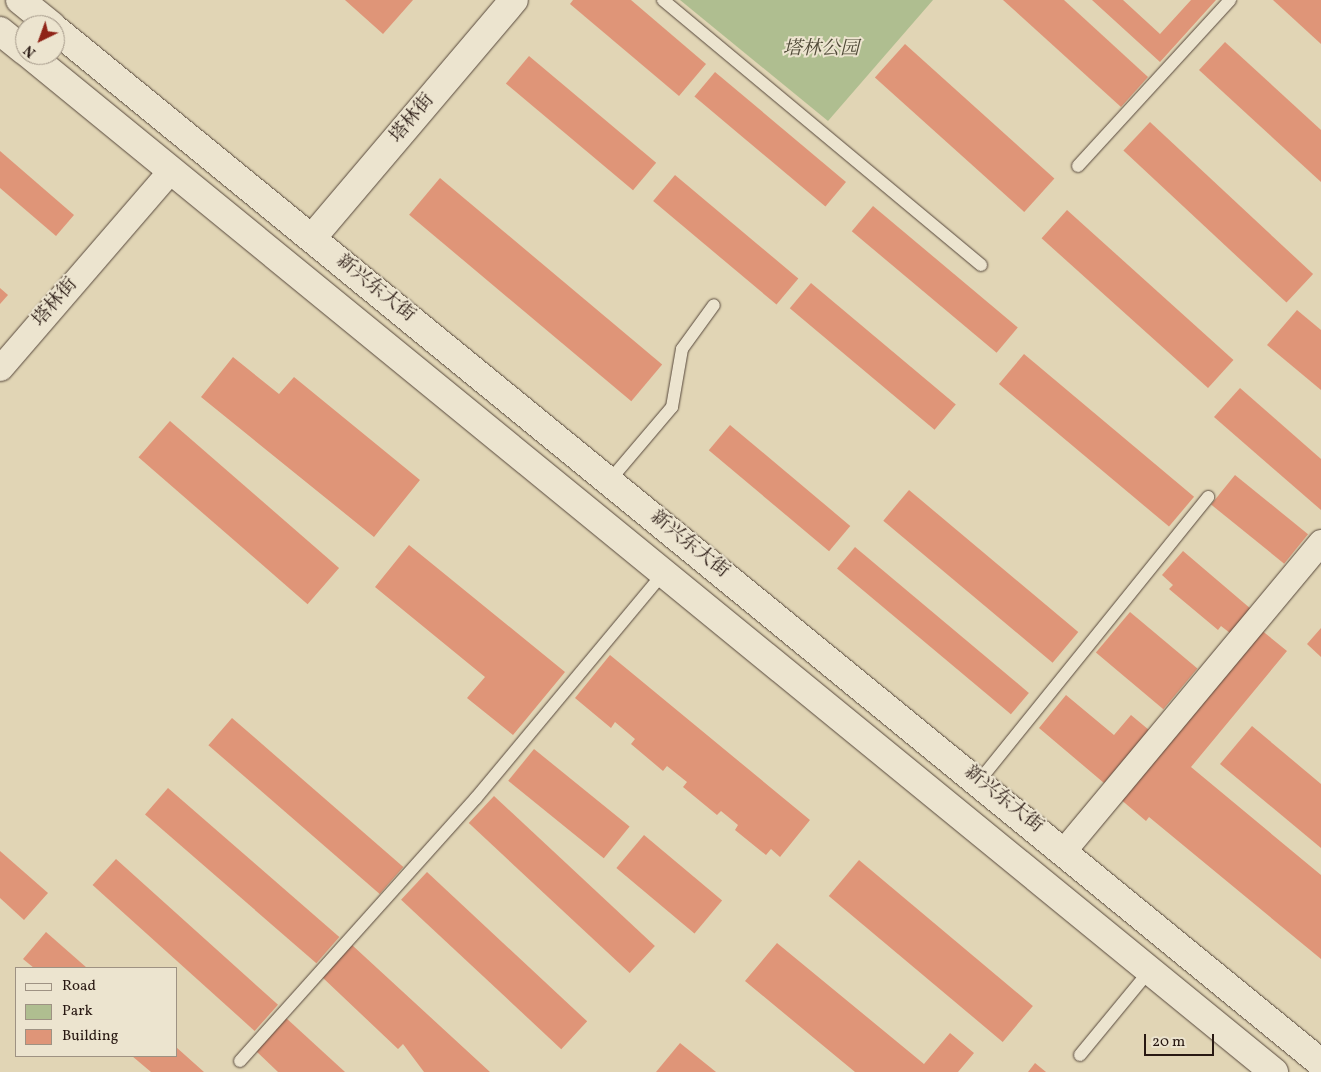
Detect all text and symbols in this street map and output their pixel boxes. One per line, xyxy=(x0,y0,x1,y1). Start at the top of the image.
north arrow xyxy=(15,15,65,65)
park label: 塔林公园 xyxy=(783,39,859,61)
text: N xyxy=(20,40,40,61)
street label: 塔林街 xyxy=(386,90,440,148)
street label: 新兴东大街 xyxy=(331,250,419,328)
street label: 塔林街 xyxy=(29,274,83,332)
street label: 新兴东大街 xyxy=(645,506,733,584)
street label: 新兴东大街 xyxy=(959,761,1047,839)
legend xyxy=(15,967,178,1057)
text: Road xyxy=(62,976,96,997)
text: Park xyxy=(62,1001,93,1022)
scale bar xyxy=(1146,1024,1216,1056)
text: Building xyxy=(62,1026,118,1047)
text: 20 m xyxy=(1152,1032,1185,1053)

